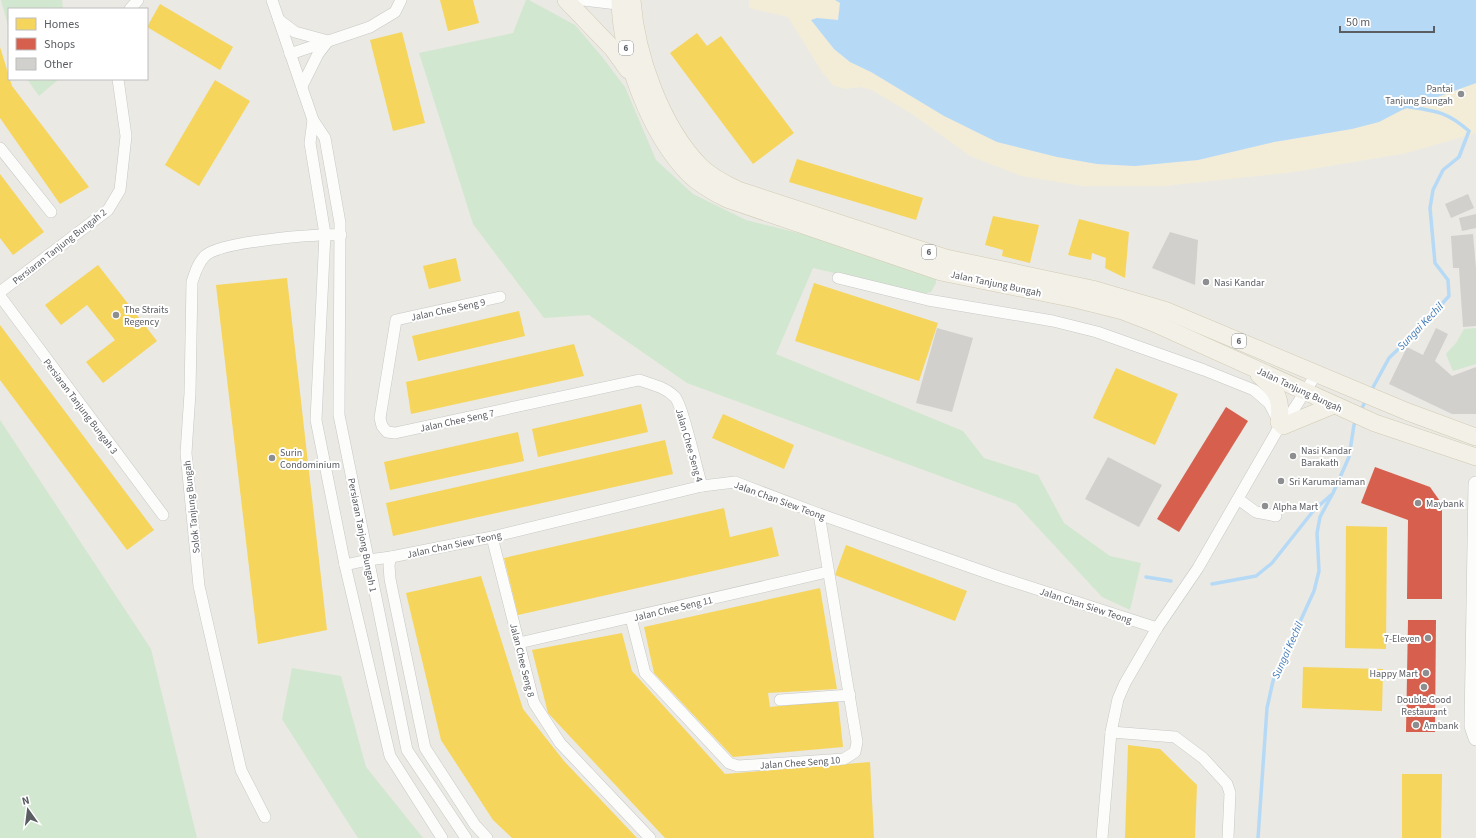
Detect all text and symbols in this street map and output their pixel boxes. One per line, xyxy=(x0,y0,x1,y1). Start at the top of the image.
legend xyxy=(8,8,148,80)
scale bar xyxy=(1340,8,1434,34)
text: 50 m xyxy=(1346,14,1370,31)
text: Homes xyxy=(44,16,79,33)
text: Shops xyxy=(44,36,75,53)
road number: 6 xyxy=(619,41,633,55)
text: Other xyxy=(44,56,74,73)
place label: Pantai Tanjung Bungah xyxy=(1385,82,1453,108)
marker: Pantai Tanjung Bungah xyxy=(1456,89,1466,99)
street label: Persiaran Tanjung Bungah 2 xyxy=(10,206,110,288)
road number: 6 xyxy=(922,245,936,259)
street label: Jalan Tanjung Bungah xyxy=(949,268,1043,300)
place label: Nasi Kandar xyxy=(1214,276,1265,290)
marker: Nasi Kandar xyxy=(1201,277,1211,287)
street label: Jalan Chee Seng 9 xyxy=(410,295,487,325)
water label: Sungai Kechil xyxy=(1394,299,1447,353)
place label: The Straits Regency xyxy=(124,303,168,329)
marker: The Straits Regency xyxy=(111,310,121,320)
road number: 6 xyxy=(1232,334,1246,348)
street label: Persiaran Tanjung Bungah 3 xyxy=(40,356,121,457)
street label: Jalan Tanjung Bungah xyxy=(1255,364,1345,416)
street label: Jalan Chee Seng 7 xyxy=(419,406,496,436)
street label: Jalan Chee Seng 4 xyxy=(672,407,706,484)
place label: Nasi Kandar Barakath xyxy=(1301,444,1352,470)
place label: Surin Condominium xyxy=(280,446,340,472)
marker: Nasi Kandar Barakath xyxy=(1288,451,1298,461)
marker: Surin Condominium xyxy=(267,453,277,463)
street label: Solok Tanjung Bungah xyxy=(180,460,204,554)
place label: Sri Karumariaman xyxy=(1289,475,1365,489)
marker: Sri Karumariaman xyxy=(1276,476,1286,486)
street label: Persiaran Tanjong Bungah 1 xyxy=(344,477,380,593)
street label: Jalan Chan Siew Teong xyxy=(732,478,827,524)
place label: Maybank xyxy=(1426,497,1464,511)
marker: Maybank xyxy=(1413,498,1423,508)
place label: Alpha Mart xyxy=(1273,500,1319,514)
marker: Alpha Mart xyxy=(1260,501,1270,511)
street label: Jalan Chan Siew Teong xyxy=(406,528,503,562)
street label: Jalan Chan Siew Teong xyxy=(1038,584,1134,627)
street label: Jalan Chee Seng 11 xyxy=(632,593,714,625)
water label: Sungai Kechil xyxy=(1268,619,1307,681)
street label: Jalan Chee Seng 8 xyxy=(506,622,538,699)
place label: 7-Eleven xyxy=(1384,632,1420,646)
marker: 7-Eleven xyxy=(1423,633,1433,643)
place label: Happy Mart xyxy=(1370,667,1419,681)
marker: Happy Mart xyxy=(1421,668,1431,678)
marker: Double Good Restaurant xyxy=(1419,682,1429,692)
place label: Double Good Restaurant xyxy=(1397,693,1451,719)
place label: Ambank xyxy=(1424,719,1459,733)
marker: Ambank xyxy=(1411,720,1421,730)
street label: Jalan Chee Seng 10 xyxy=(759,753,841,773)
north arrow xyxy=(8,790,48,830)
text: N xyxy=(20,793,31,809)

